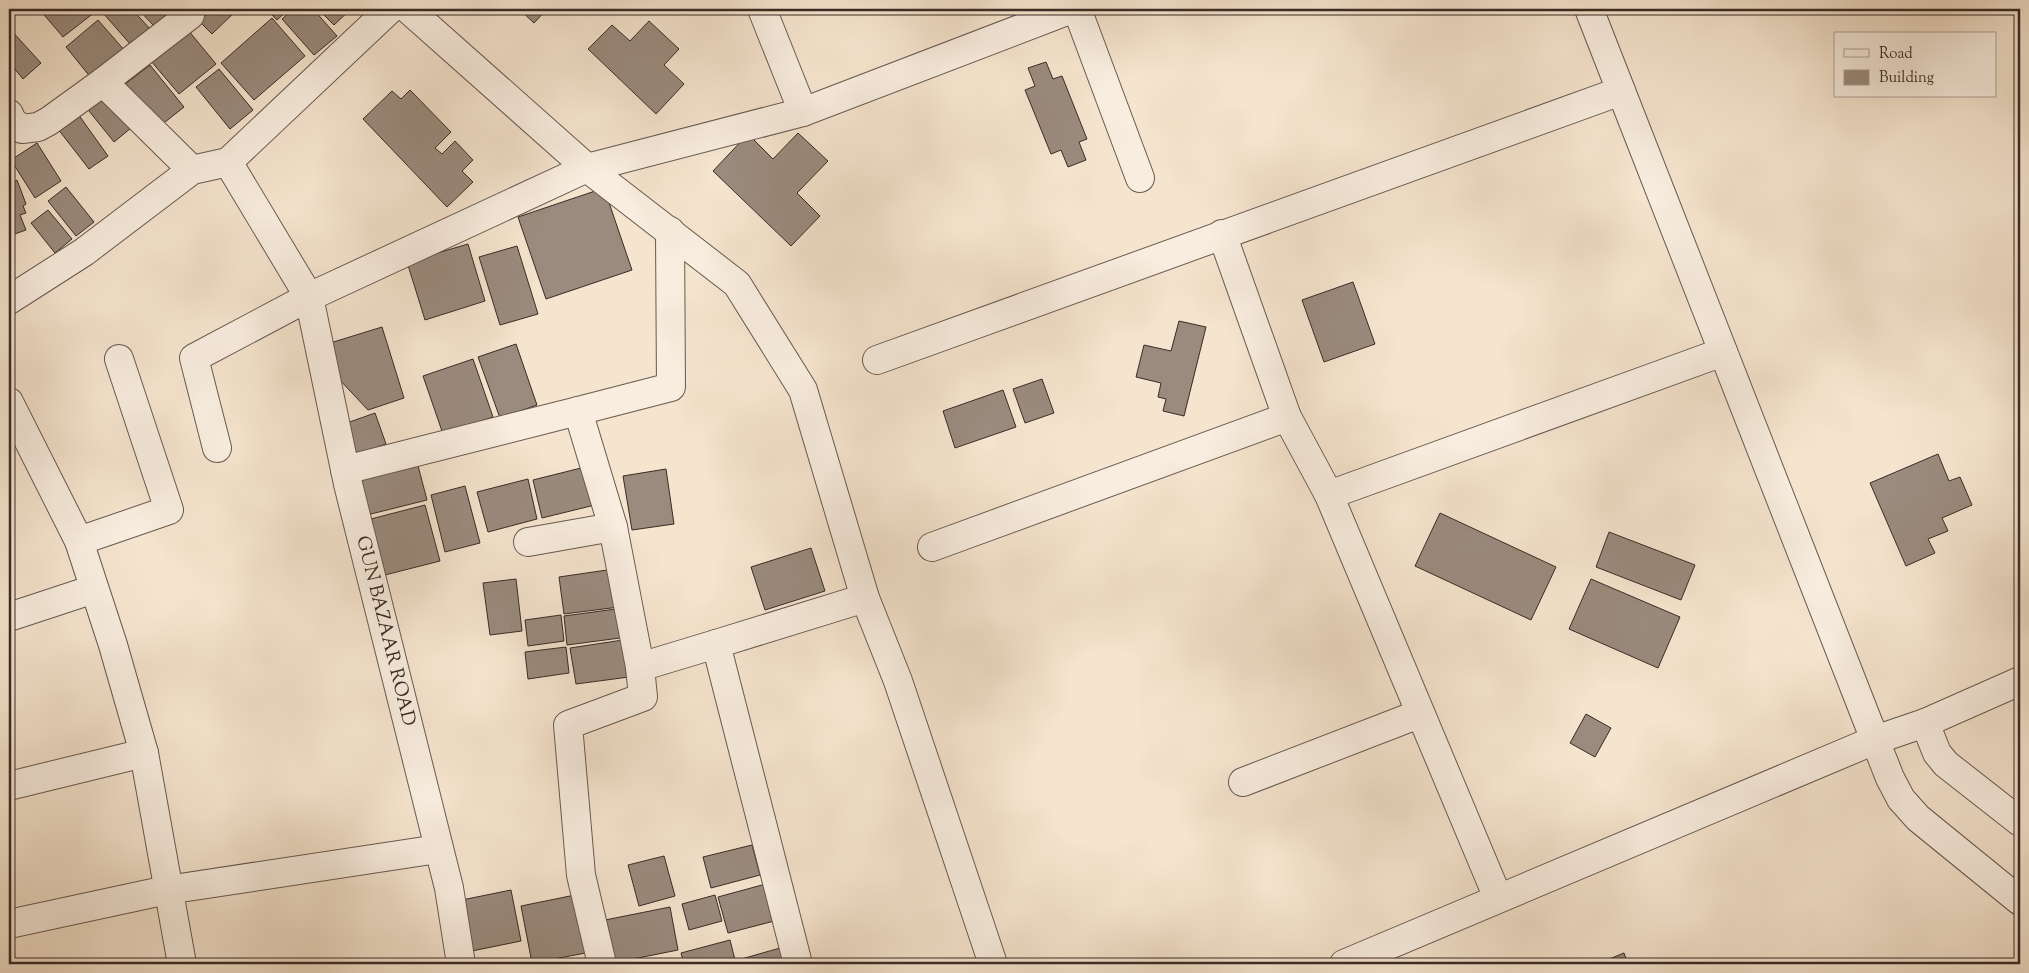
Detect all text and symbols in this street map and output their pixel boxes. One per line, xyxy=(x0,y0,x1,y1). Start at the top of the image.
legend xyxy=(1834,32,1996,98)
text: Road xyxy=(1879,44,1913,65)
text: Building xyxy=(1879,68,1934,89)
street label: GUN BAZAAR ROAD xyxy=(348,533,422,729)

